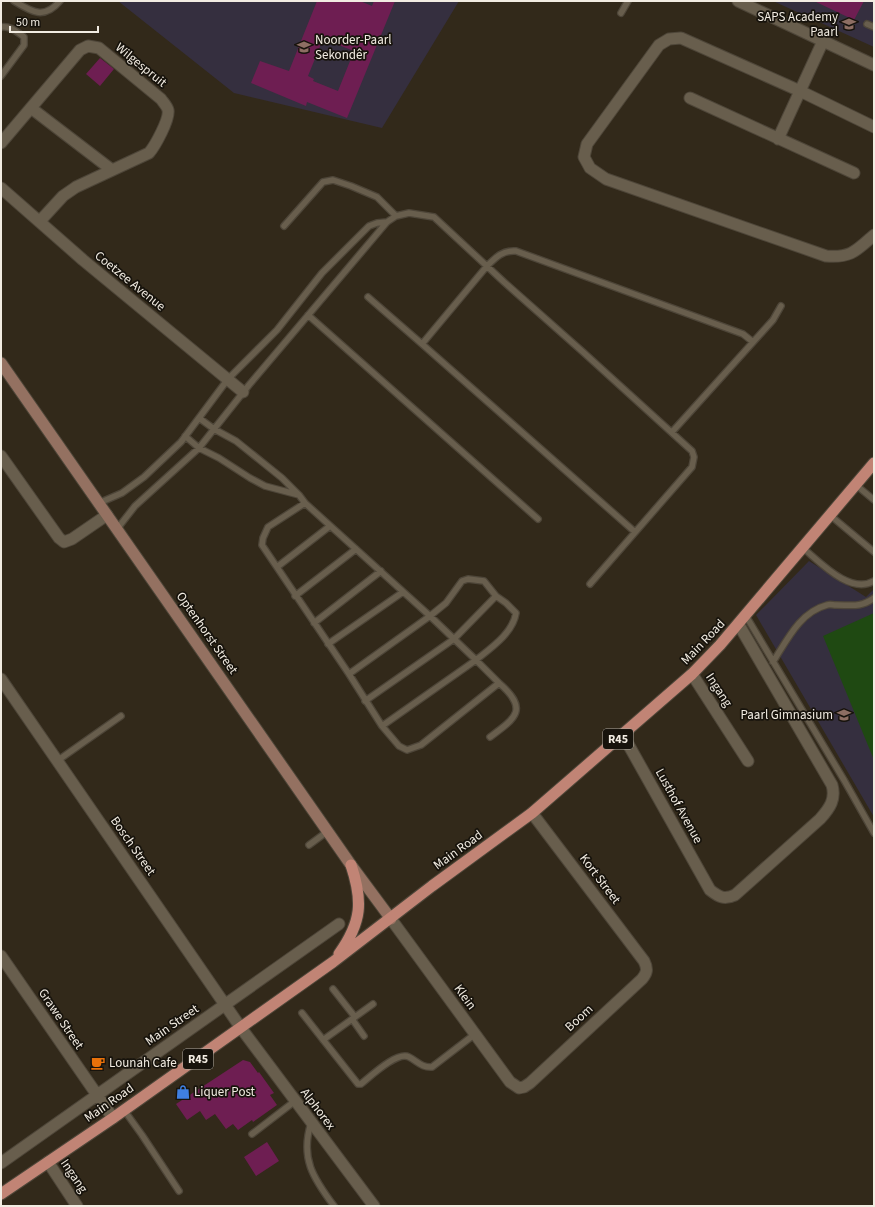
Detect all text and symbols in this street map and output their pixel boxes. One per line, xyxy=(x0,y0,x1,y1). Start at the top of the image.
scale bar xyxy=(10,8,98,34)
place label: SAPS Academy Paarl xyxy=(757,8,838,41)
text: 50 m xyxy=(16,14,40,31)
school or university icon: SAPS Academy Paarl xyxy=(841,16,857,32)
place label: Noorder-Paarl Sekondêr xyxy=(315,31,392,64)
street label: Wilgespruit xyxy=(111,39,171,92)
school or university icon: Noorder-Paarl Sekondêr xyxy=(296,39,312,55)
street label: Coetzee Avenue xyxy=(91,247,169,315)
street label: Optenhorst Street xyxy=(172,588,242,678)
street label: Main Road xyxy=(677,615,729,669)
street label: Ingang xyxy=(701,670,737,711)
place label: Paarl Gimnasium xyxy=(741,706,833,724)
school or university icon: Paarl Gimnasium xyxy=(836,707,852,723)
road number: R45 xyxy=(603,729,633,749)
street label: Lusthof Avenue xyxy=(651,765,707,847)
street label: Bosch Street xyxy=(106,813,160,880)
street label: Main Road xyxy=(430,826,486,874)
street label: Kort Street xyxy=(575,850,625,908)
street label: Klein xyxy=(450,981,480,1013)
street label: Grawe Street xyxy=(34,985,88,1053)
street label: Main Street xyxy=(142,1000,203,1050)
street label: Boom xyxy=(561,1000,597,1036)
road number: R45 xyxy=(183,1049,213,1069)
place label: Lounah Cafe xyxy=(109,1054,177,1072)
cafe icon: Lounah Cafe xyxy=(90,1055,106,1071)
street label: Main Road xyxy=(81,1079,137,1127)
place label: Liquer Post xyxy=(194,1083,256,1101)
shop icon: Liquer Post xyxy=(175,1084,191,1100)
street label: Alphorex xyxy=(296,1084,340,1134)
street label: Ingang xyxy=(56,1156,92,1197)

